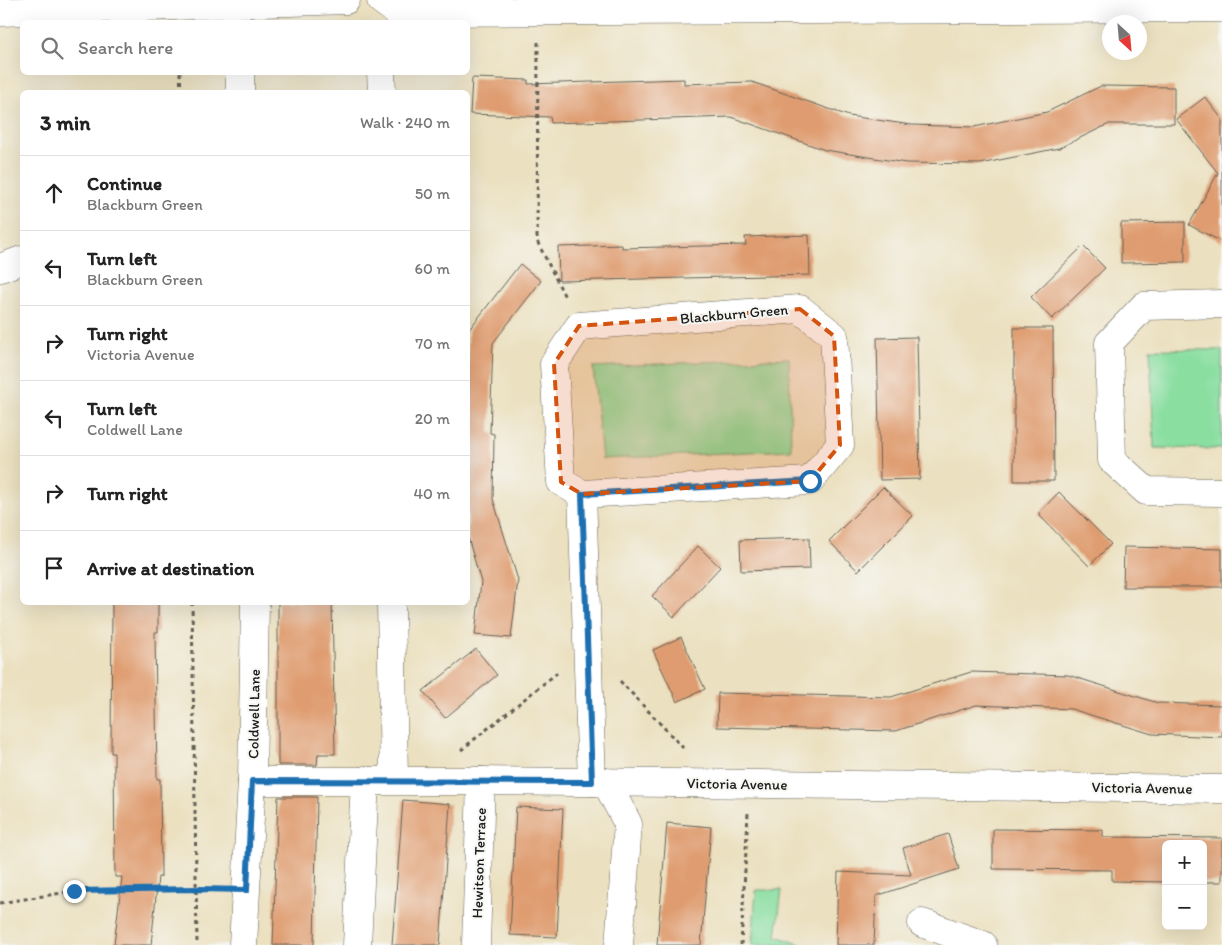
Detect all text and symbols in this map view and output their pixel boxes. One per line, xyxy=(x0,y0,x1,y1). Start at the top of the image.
north arrow xyxy=(1102,15,1147,60)
search box xyxy=(20,20,470,75)
icon: search xyxy=(38,34,66,62)
text: Search here xyxy=(78,36,173,59)
text: 3 min xyxy=(40,110,90,135)
text: Walk · 240 m xyxy=(360,113,450,132)
text: Continue xyxy=(87,172,162,195)
icon: ahead xyxy=(40,179,68,207)
text: 50 m xyxy=(415,184,450,203)
text: Blackburn Green xyxy=(87,195,203,214)
text: Turn left xyxy=(87,247,157,270)
icon: left xyxy=(40,254,68,282)
text: 60 m xyxy=(415,259,450,278)
text: Blackburn Green xyxy=(87,270,203,289)
street label: Blackburn Green xyxy=(679,300,789,328)
text: Turn right xyxy=(87,322,168,345)
icon: right xyxy=(40,329,68,357)
text: 70 m xyxy=(415,334,450,353)
text: Victoria Avenue xyxy=(87,345,195,364)
text: Turn left xyxy=(87,397,157,420)
icon: left xyxy=(40,404,68,432)
text: 20 m xyxy=(415,409,450,428)
text: Coldwell Lane xyxy=(87,420,183,439)
route start xyxy=(799,470,822,493)
icon: right xyxy=(40,479,68,507)
text: Turn right xyxy=(87,482,168,505)
text: 40 m xyxy=(413,484,450,503)
icon: arrive xyxy=(40,554,68,582)
text: Arrive at destination xyxy=(87,557,254,580)
street label: Coldwell Lane xyxy=(244,669,264,759)
street label: Victoria Avenue xyxy=(686,774,788,794)
street label: Victoria Avenue xyxy=(1091,778,1193,798)
street label: Hewitson Terrace xyxy=(468,807,490,919)
map controls xyxy=(1162,840,1207,930)
button: + xyxy=(1162,840,1207,885)
route end xyxy=(63,880,86,903)
button: − xyxy=(1162,885,1207,930)

